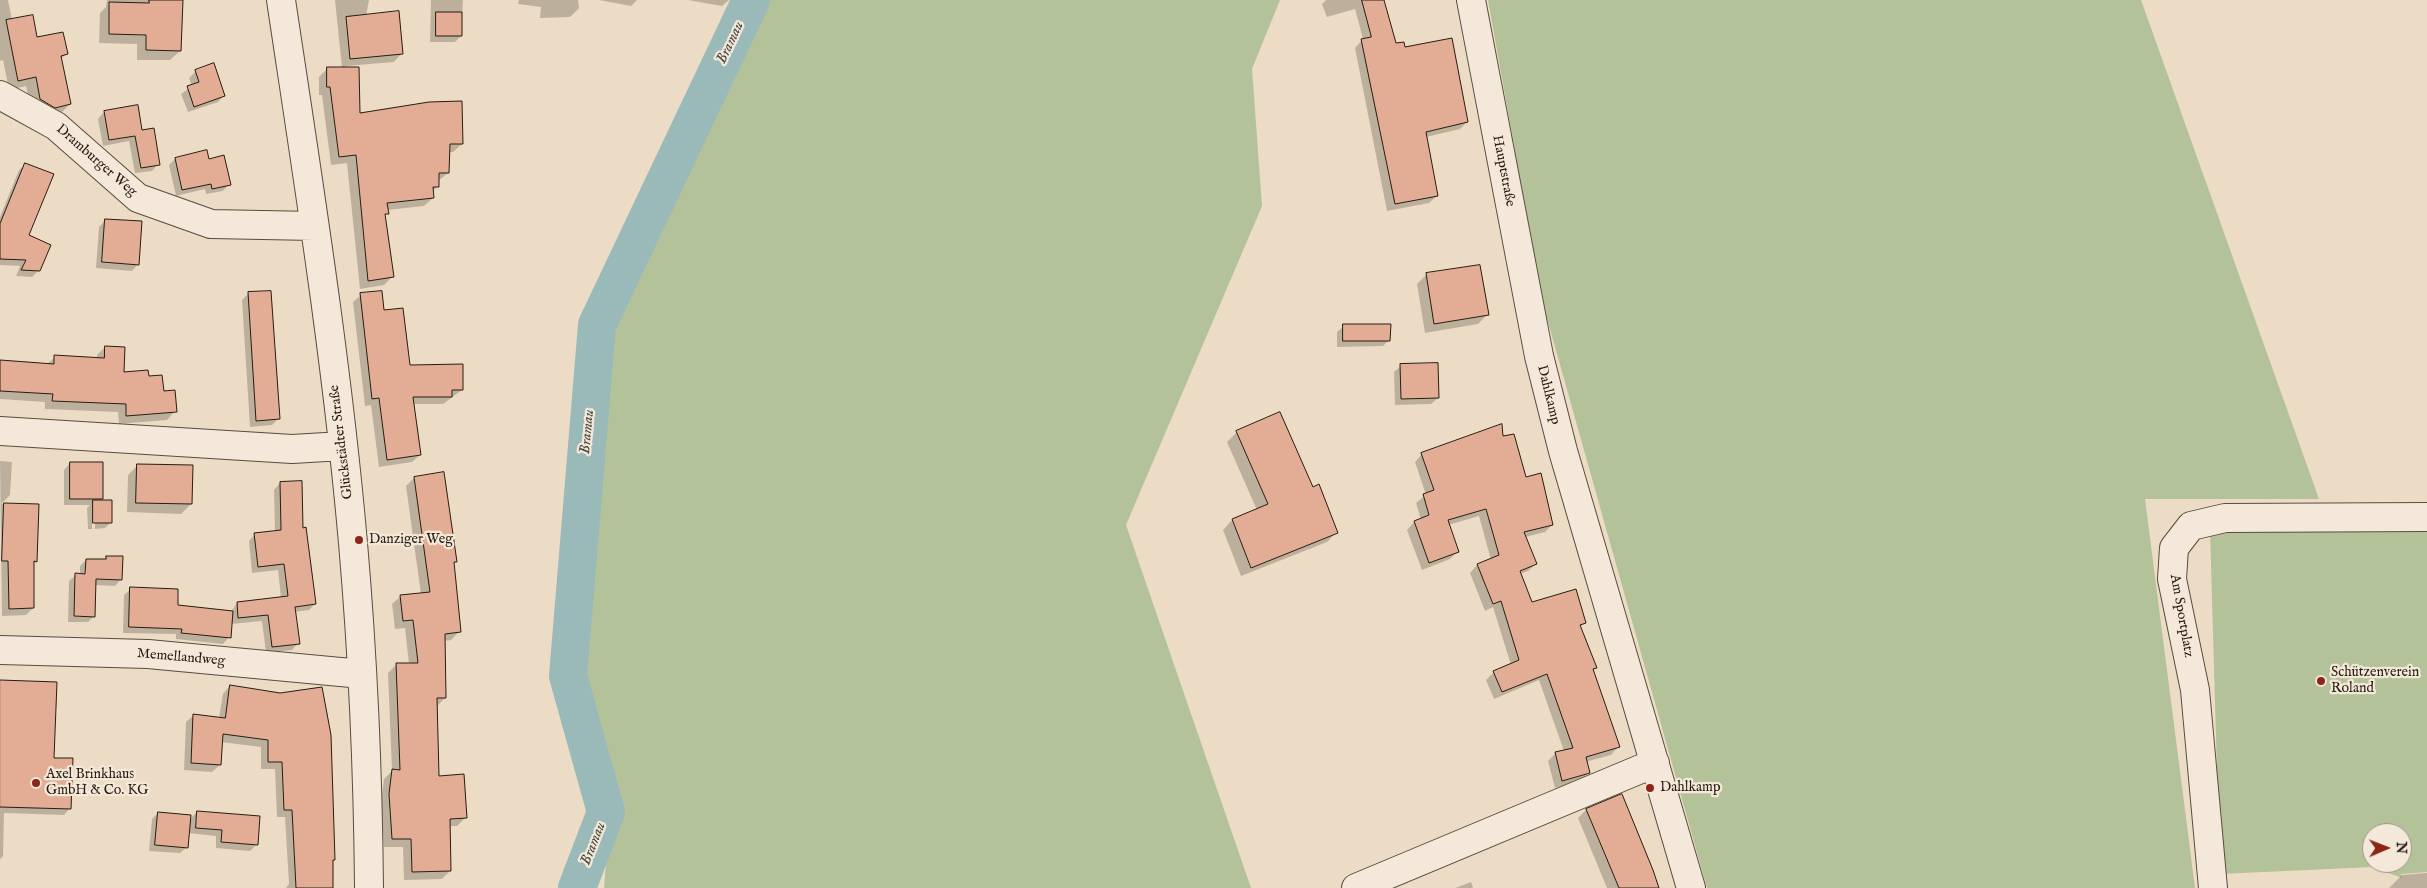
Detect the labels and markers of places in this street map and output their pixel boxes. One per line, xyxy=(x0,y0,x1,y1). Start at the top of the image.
place label: Danziger Weg xyxy=(369,532,453,548)
marker: Danziger Weg xyxy=(353,534,365,546)
place label: Schützenverein Roland xyxy=(2331,665,2419,698)
marker: Schützenverein Roland xyxy=(2315,675,2327,687)
place label: Axel Brinkhaus GmbH & Co. KG xyxy=(46,767,148,800)
marker: Axel Brinkhaus GmbH & Co. KG xyxy=(30,777,42,789)
place label: Dahlkamp xyxy=(1660,780,1721,796)
marker: Dahlkamp xyxy=(1644,782,1656,794)

